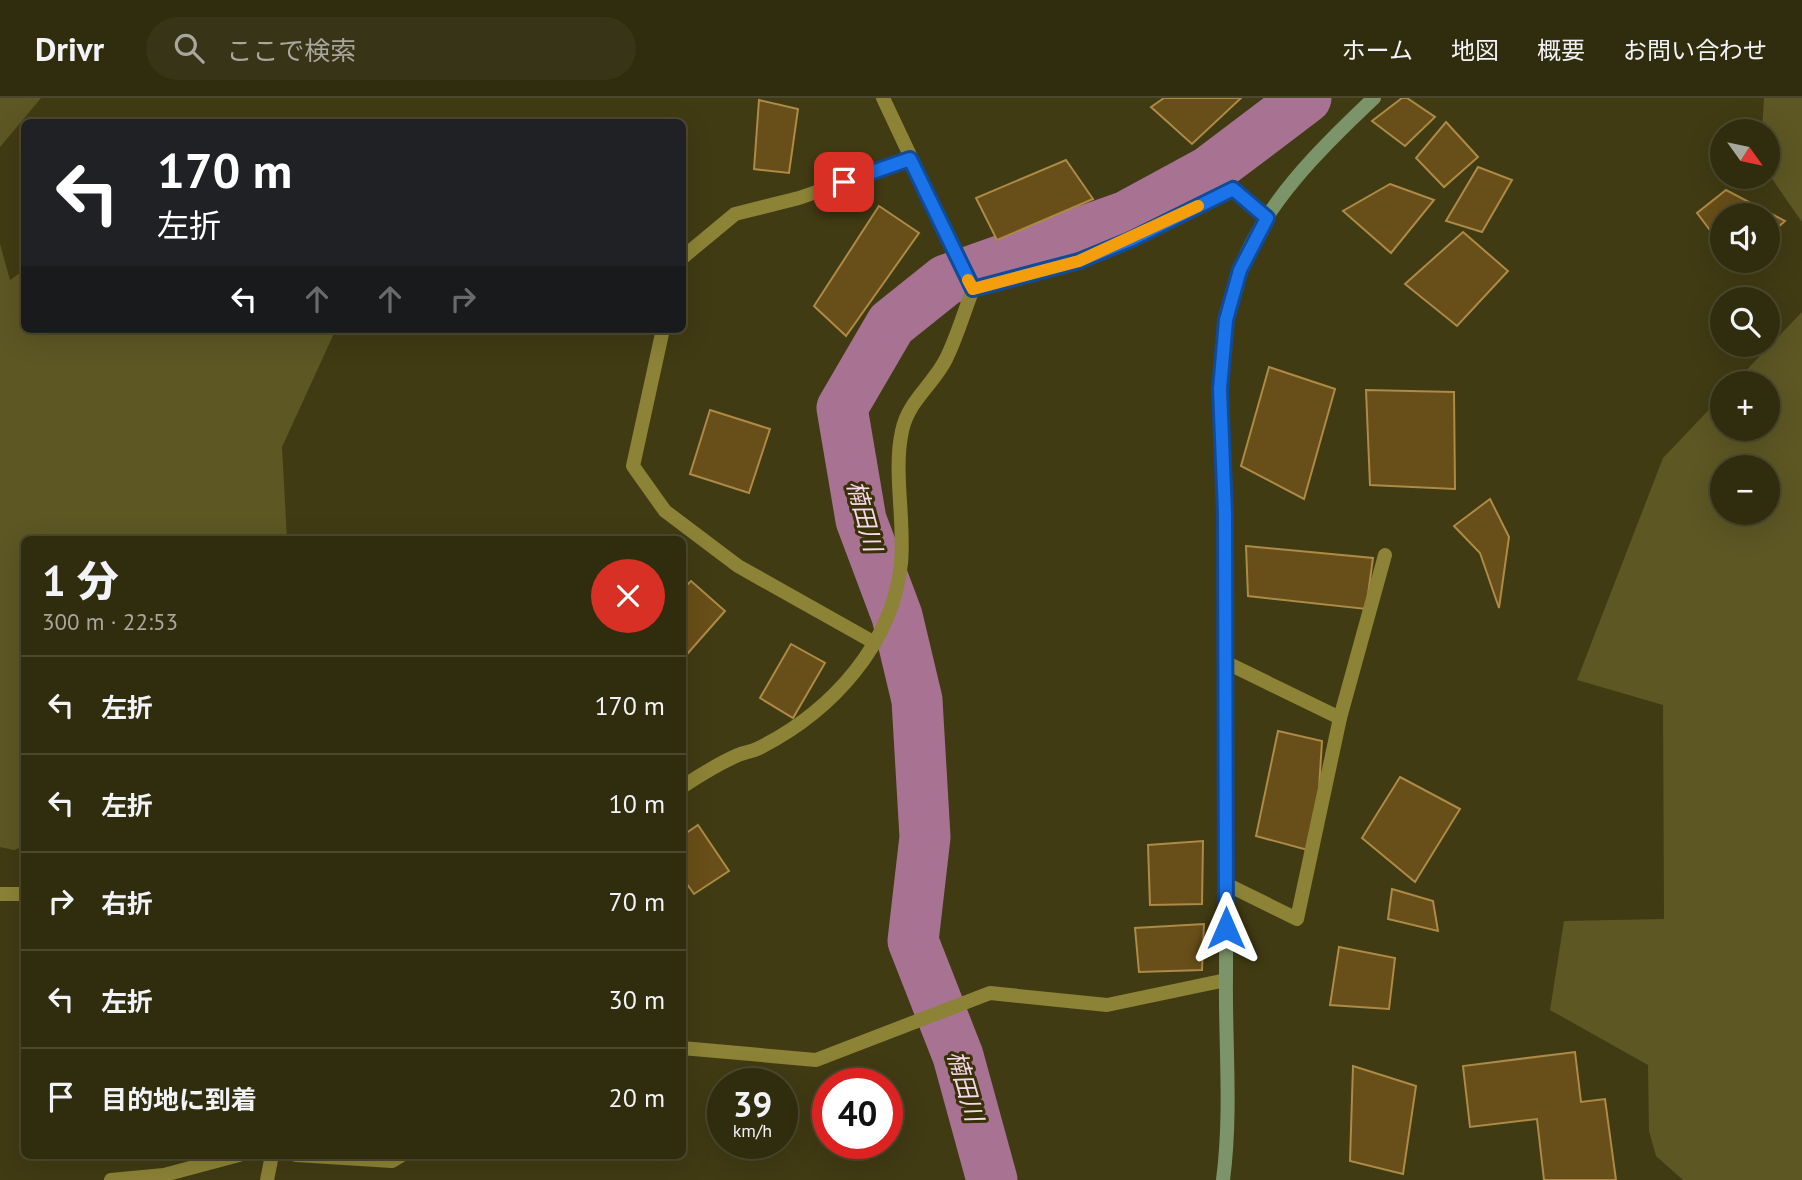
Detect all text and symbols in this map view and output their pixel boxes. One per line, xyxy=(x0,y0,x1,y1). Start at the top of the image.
search box xyxy=(146,17,636,80)
text: Drivr xyxy=(35,27,104,70)
icon: search xyxy=(170,29,208,67)
text: ここで検索 xyxy=(226,34,356,67)
text: ホーム xyxy=(1342,35,1413,66)
text: 地図 xyxy=(1451,35,1499,66)
text: 概要 xyxy=(1537,35,1585,66)
text: お問い合わせ xyxy=(1623,35,1767,66)
north arrow xyxy=(1710,119,1780,189)
map controls xyxy=(1710,119,1780,525)
text: 170 m xyxy=(157,138,292,202)
icon: left xyxy=(42,147,133,238)
pin xyxy=(814,152,874,212)
icon: arrive xyxy=(825,163,863,201)
button: sound xyxy=(1710,203,1780,273)
text: 左折 xyxy=(157,204,221,246)
icon: left xyxy=(225,280,263,318)
icon: ahead xyxy=(298,280,336,318)
icon: ahead xyxy=(371,280,409,318)
icon: right xyxy=(444,280,482,318)
button: search xyxy=(1710,287,1780,357)
button: + xyxy=(1710,371,1780,441)
button: − xyxy=(1710,455,1780,525)
water label: 楠田川 xyxy=(840,477,890,558)
text: 1 分 xyxy=(42,553,118,608)
button: close xyxy=(591,559,665,633)
text: 300 m · 22:53 xyxy=(42,607,178,636)
icon: left xyxy=(42,686,80,724)
text: 170 m xyxy=(594,689,665,722)
text: 左折 xyxy=(101,691,153,724)
icon: left xyxy=(42,784,80,822)
text: 10 m xyxy=(609,787,665,820)
text: 左折 xyxy=(101,789,153,822)
icon: right xyxy=(42,882,80,920)
text: 70 m xyxy=(609,885,665,918)
text: 右折 xyxy=(101,887,153,920)
position arrow xyxy=(1189,891,1263,965)
icon: left xyxy=(42,980,80,1018)
text: 30 m xyxy=(609,983,665,1016)
text: 左折 xyxy=(101,985,153,1018)
water label: 楠田川 xyxy=(941,1047,991,1128)
speed limit sign: 40 xyxy=(812,1068,903,1159)
icon: arrive xyxy=(42,1078,80,1116)
text: 20 m xyxy=(609,1081,665,1114)
text: 39 xyxy=(733,1081,772,1127)
text: 目的地に到着 xyxy=(101,1083,257,1116)
text: km/h xyxy=(733,1119,772,1142)

